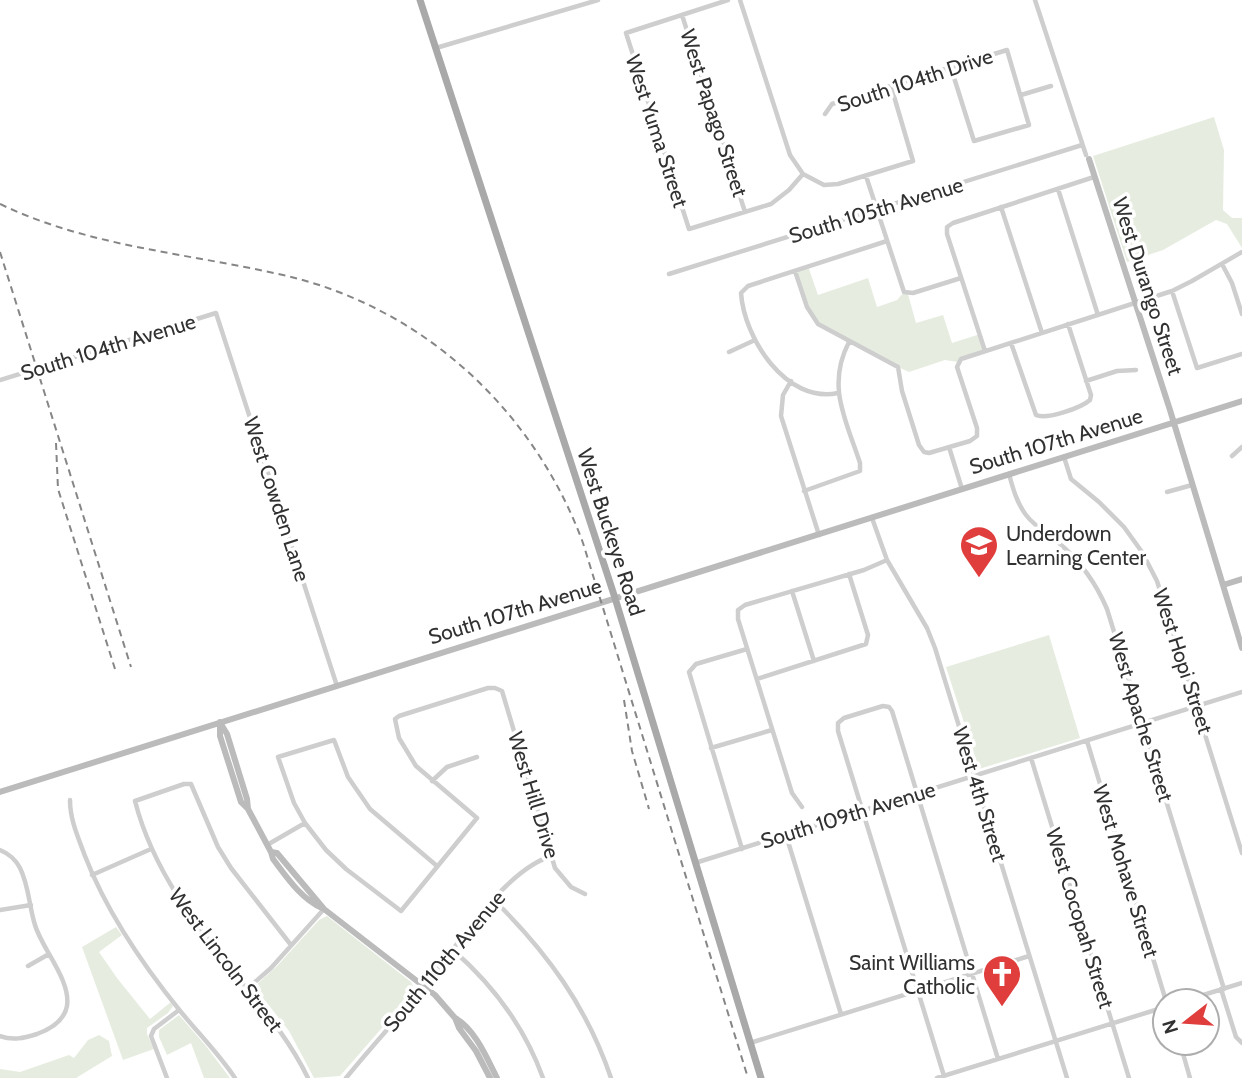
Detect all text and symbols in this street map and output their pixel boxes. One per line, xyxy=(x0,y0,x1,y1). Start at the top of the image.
street label: West Papago Street xyxy=(675,26,753,200)
street label: South 104th Drive xyxy=(834,43,996,117)
street label: West Yuma Street xyxy=(621,52,693,210)
street label: South 105th Avenue xyxy=(786,172,966,248)
street label: West Durango Street xyxy=(1107,194,1189,378)
street label: South 104th Avenue xyxy=(18,308,199,385)
street label: South 107th Avenue xyxy=(966,403,1146,479)
street label: West Cowden Lane xyxy=(239,414,315,585)
street label: West Buckeye Road xyxy=(572,445,650,619)
place label: Underdown Learning Center xyxy=(1006,521,1147,570)
school or university icon: Underdown Learning Center xyxy=(958,524,1000,579)
street label: South 107th Avenue xyxy=(425,573,605,649)
street label: West Hopi Street xyxy=(1148,585,1218,737)
street label: West Apache Street xyxy=(1103,629,1179,805)
street label: West 4th Street xyxy=(948,724,1012,864)
street label: West Hill Drive xyxy=(503,729,565,862)
street label: South 109th Avenue xyxy=(758,776,939,853)
street label: West Mohave Street xyxy=(1088,782,1164,960)
street label: West Cocopah Street xyxy=(1041,825,1119,1011)
street label: West Lincoln Street xyxy=(164,883,288,1037)
street label: South 110th Avenue xyxy=(378,885,510,1037)
place label: Saint Williams Catholic xyxy=(849,950,975,999)
church icon: Saint Williams Catholic xyxy=(981,953,1023,1008)
north arrow xyxy=(1151,987,1221,1057)
text: N xyxy=(1157,1017,1183,1037)

